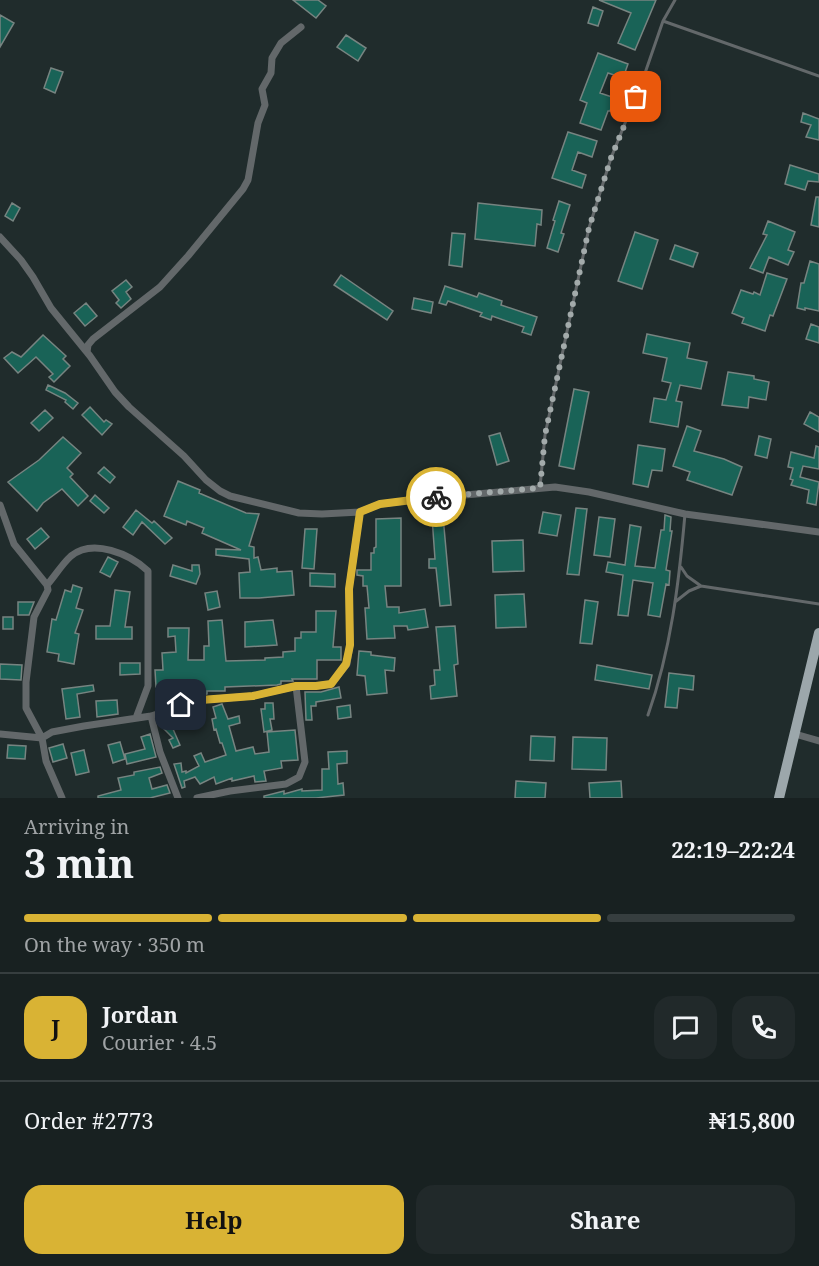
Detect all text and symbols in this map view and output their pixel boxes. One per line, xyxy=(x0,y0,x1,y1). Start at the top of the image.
pin xyxy=(610,71,661,122)
icon: bag xyxy=(619,80,652,113)
courier xyxy=(406,467,466,527)
icon: bike xyxy=(420,481,453,514)
pin xyxy=(155,679,206,730)
icon: home xyxy=(164,688,197,721)
text: Arriving in xyxy=(24,813,129,840)
text: 22:19–22:24 xyxy=(671,834,795,864)
text: 3 min xyxy=(24,836,134,889)
text: On the way · 350 m xyxy=(24,931,205,958)
button: chat xyxy=(654,996,717,1059)
button: phone xyxy=(732,996,795,1059)
text: Jordan xyxy=(102,999,178,1029)
text: J xyxy=(51,1012,60,1042)
text: Courier · 4.5 xyxy=(102,1029,217,1056)
text: Order #2773 xyxy=(24,1105,154,1135)
text: ₦15,800 xyxy=(709,1105,795,1135)
button: Help xyxy=(24,1185,404,1254)
button: Share xyxy=(416,1185,795,1254)

